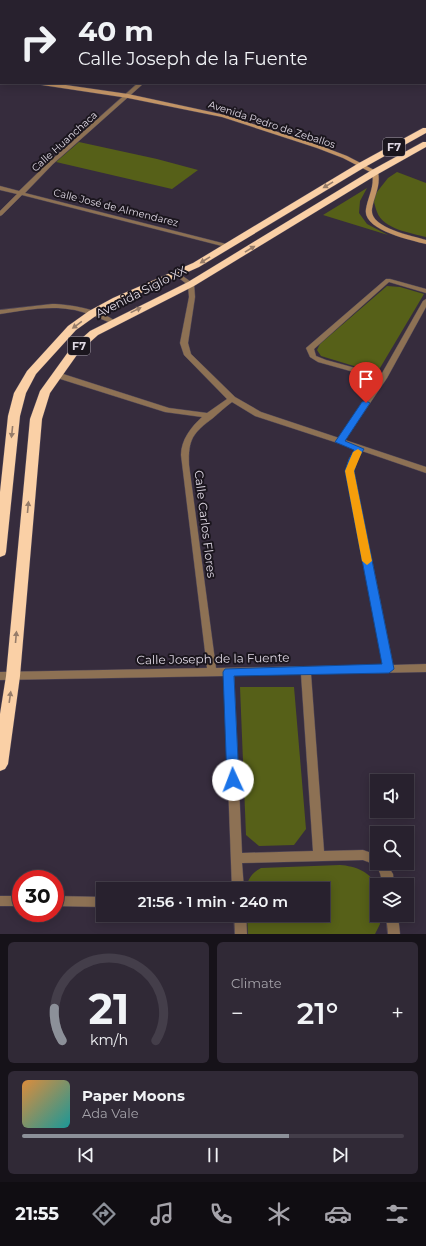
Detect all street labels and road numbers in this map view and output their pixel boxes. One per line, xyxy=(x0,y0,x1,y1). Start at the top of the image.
street label: Avenida Pedro de Zeballos xyxy=(207,98,337,151)
street label: Calle Huanchaca xyxy=(29,108,100,174)
road number: F7 xyxy=(383,138,405,156)
street label: Calle José de Almendarez xyxy=(52,186,180,229)
street label: Avenida Siglo XX xyxy=(93,262,189,321)
road number: F7 xyxy=(68,337,90,355)
street label: Calle Carlos Flores xyxy=(191,469,220,579)
street label: Calle Joseph de la Fuente xyxy=(136,650,290,667)

